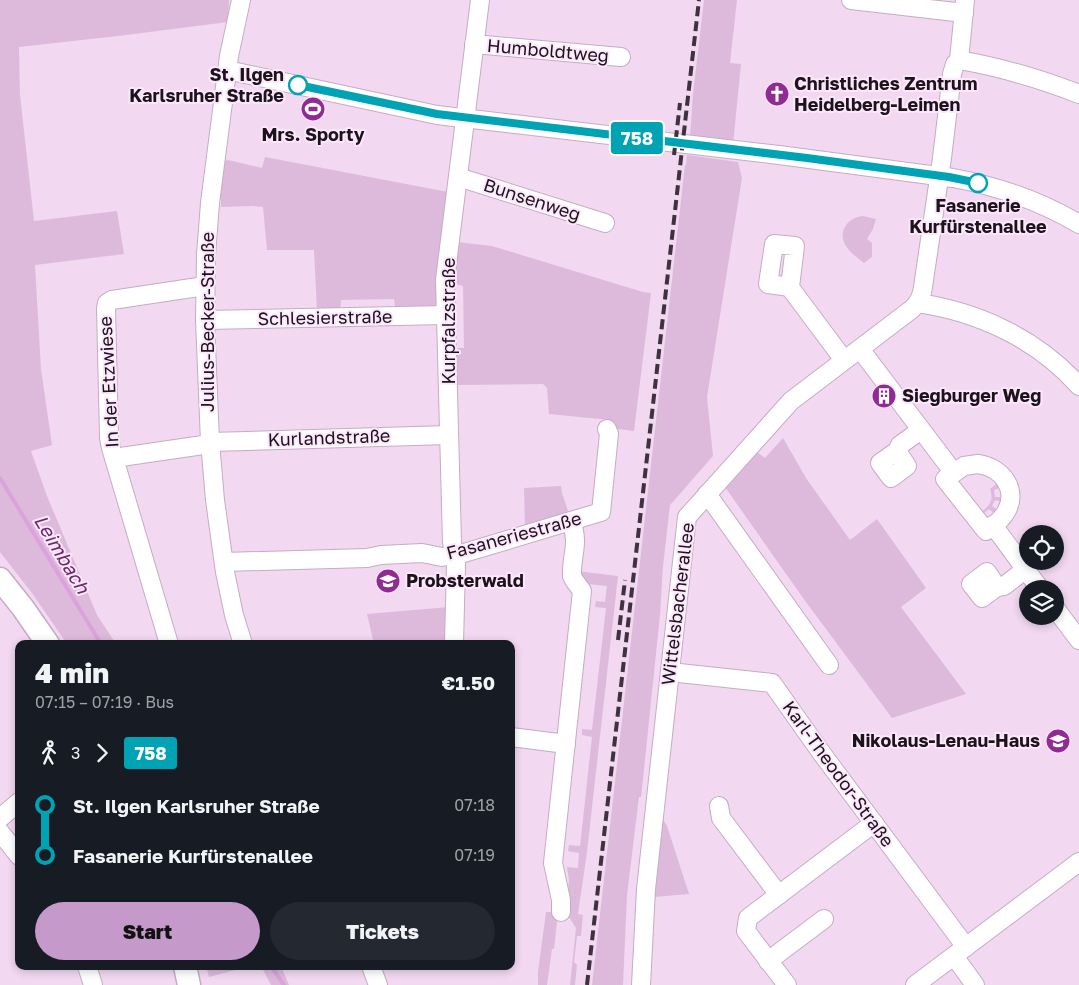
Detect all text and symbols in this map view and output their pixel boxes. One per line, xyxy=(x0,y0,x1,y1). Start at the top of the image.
street label: Humboldtweg xyxy=(486,34,610,66)
place label: St. Ilgen Karlsruher Straße xyxy=(129,63,284,106)
place label: Christliches Zentrum Heidelberg-Leimen xyxy=(794,72,978,115)
marker: St. Ilgen Karlsruher Straße xyxy=(288,75,308,95)
church icon: Christliches Zentrum Heidelberg-Leimen xyxy=(764,81,790,107)
sports icon: Mrs. Sporty xyxy=(300,96,326,122)
line badge: 758 xyxy=(608,122,666,154)
place label: Mrs. Sporty xyxy=(262,123,365,145)
text: 758 xyxy=(621,127,653,149)
street label: Bunsenweg xyxy=(481,173,584,225)
marker: Fasanerie Kurfürstenallee xyxy=(968,173,988,193)
place label: Fasanerie Kurfürstenallee xyxy=(909,194,1047,237)
street label: Julius-Becker-Straße xyxy=(196,232,218,412)
street label: Kurpfalzstraße xyxy=(437,258,459,385)
street label: Schlesierstraße xyxy=(257,305,393,329)
street label: In der Etzwiese xyxy=(94,316,122,449)
building icon: Siegburger Weg xyxy=(871,383,897,409)
place label: Siegburger Weg xyxy=(902,384,1041,406)
street label: Kurlandstraße xyxy=(267,424,391,450)
street label: Fasaneriestraße xyxy=(444,506,584,564)
water label: Leimbach xyxy=(30,510,96,599)
street label: Wittelsbacherallee xyxy=(656,521,698,687)
map controls xyxy=(1019,525,1064,625)
button: locate xyxy=(1019,525,1064,570)
school or university icon: Probsterwald xyxy=(375,568,401,594)
place label: Probsterwald xyxy=(406,569,524,591)
button: layers xyxy=(1019,580,1064,625)
text: 4 min xyxy=(35,656,109,689)
text: €1.50 xyxy=(442,671,495,694)
text: 07:15 – 07:19 · Bus xyxy=(35,692,174,712)
street label: Karl-Theodor-Straße xyxy=(778,696,899,851)
school or university icon: Nikolaus-Lenau-Haus xyxy=(1045,728,1071,754)
place label: Nikolaus-Lenau-Haus xyxy=(852,729,1040,751)
icon: walk xyxy=(35,739,63,767)
icon: forward xyxy=(88,739,116,767)
text: 758 xyxy=(134,742,167,764)
text: 3 xyxy=(71,743,80,763)
text: St. Ilgen Karlsruher Straße xyxy=(73,794,320,817)
text: 07:18 xyxy=(454,795,495,815)
text: Fasanerie Kurfürstenallee xyxy=(73,844,313,867)
text: 07:19 xyxy=(454,845,495,865)
button: Start xyxy=(35,902,260,960)
button: Tickets xyxy=(270,902,495,960)

